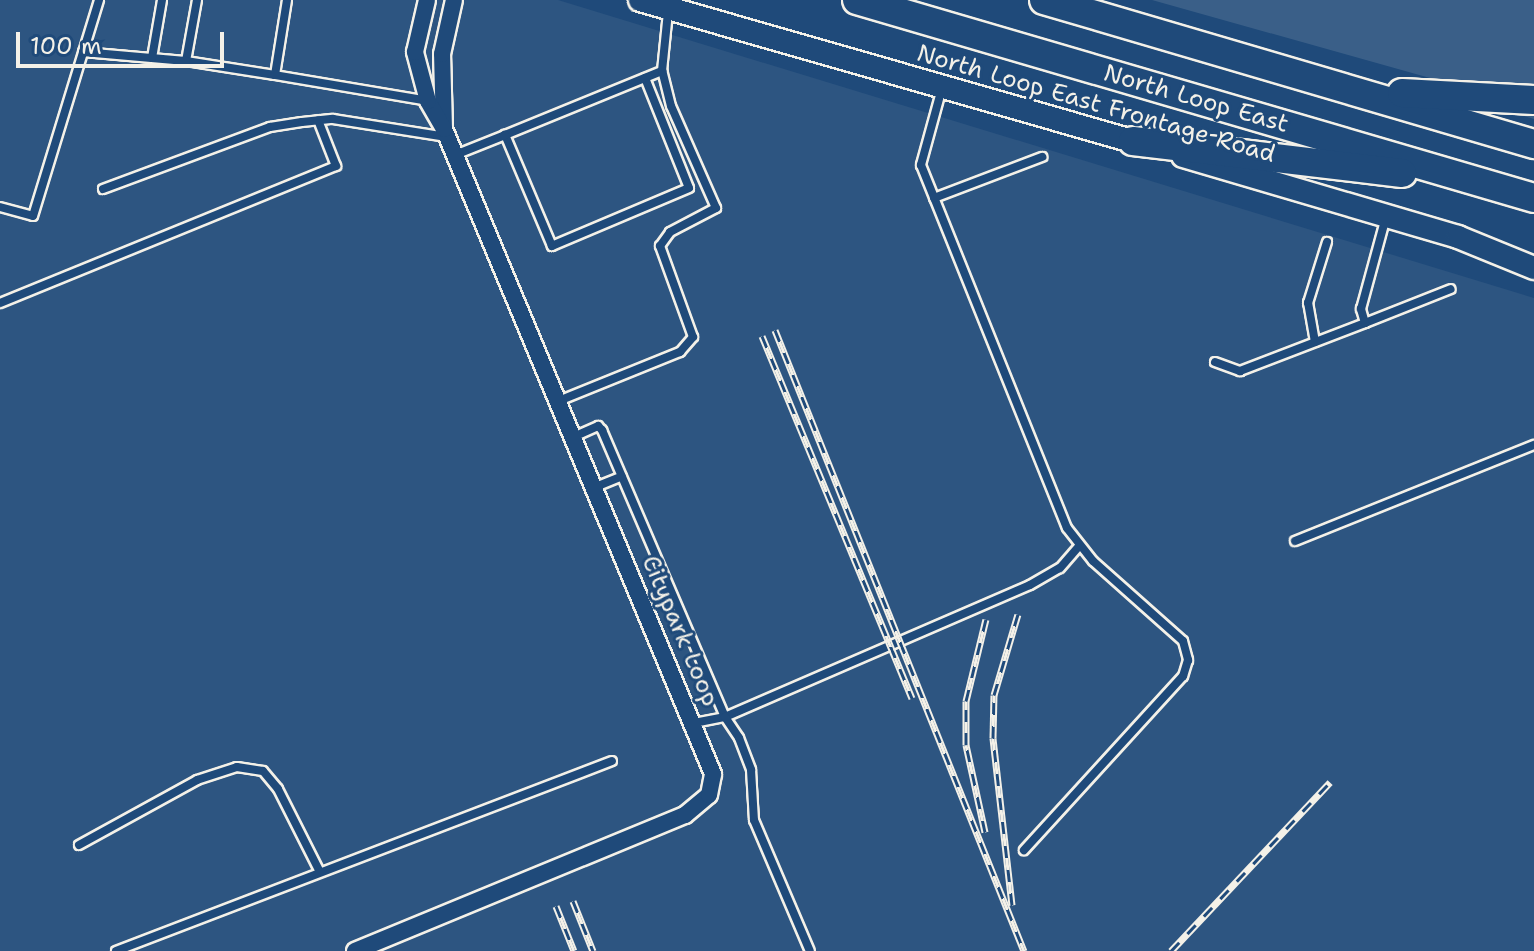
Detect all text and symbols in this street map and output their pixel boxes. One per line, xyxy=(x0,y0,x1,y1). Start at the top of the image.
scale bar xyxy=(20,16,228,66)
text: 100 m xyxy=(30,30,102,62)
street label: North Loop East Frontage Road xyxy=(913,39,1279,169)
street label: North Loop East xyxy=(1100,59,1292,139)
street label: Citypark Loop xyxy=(635,551,725,711)

